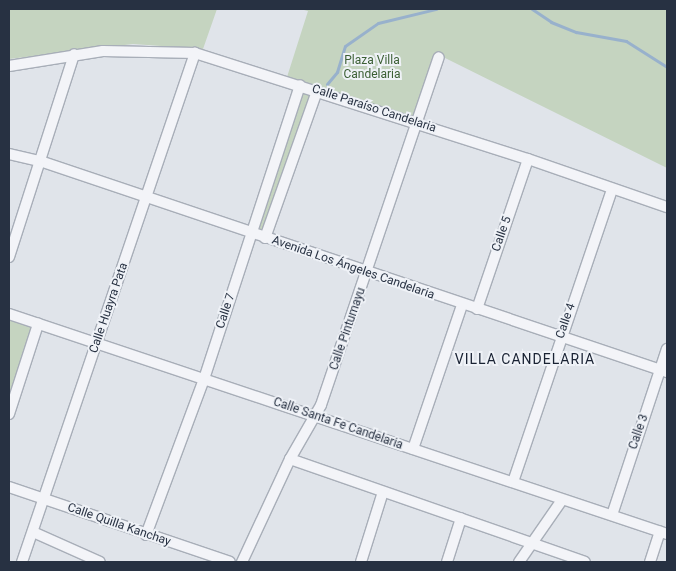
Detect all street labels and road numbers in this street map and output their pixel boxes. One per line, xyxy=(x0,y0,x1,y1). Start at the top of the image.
street label: Calle Paraíso Candelaria xyxy=(310,82,438,136)
street label: Calle 5 xyxy=(489,215,515,253)
street label: Avenida Los Ángeles Candelaria xyxy=(270,233,436,303)
street label: Calle Huayra Pata xyxy=(87,261,131,355)
street label: Calle Pintumayu xyxy=(327,286,369,372)
street label: Calle 7 xyxy=(214,292,238,330)
street label: Calle 4 xyxy=(553,302,579,340)
street label: Calle Santa Fe Candelaria xyxy=(271,395,405,453)
street label: Calle 3 xyxy=(626,413,652,451)
street label: Calle Quilla Kanchay xyxy=(65,501,173,549)

